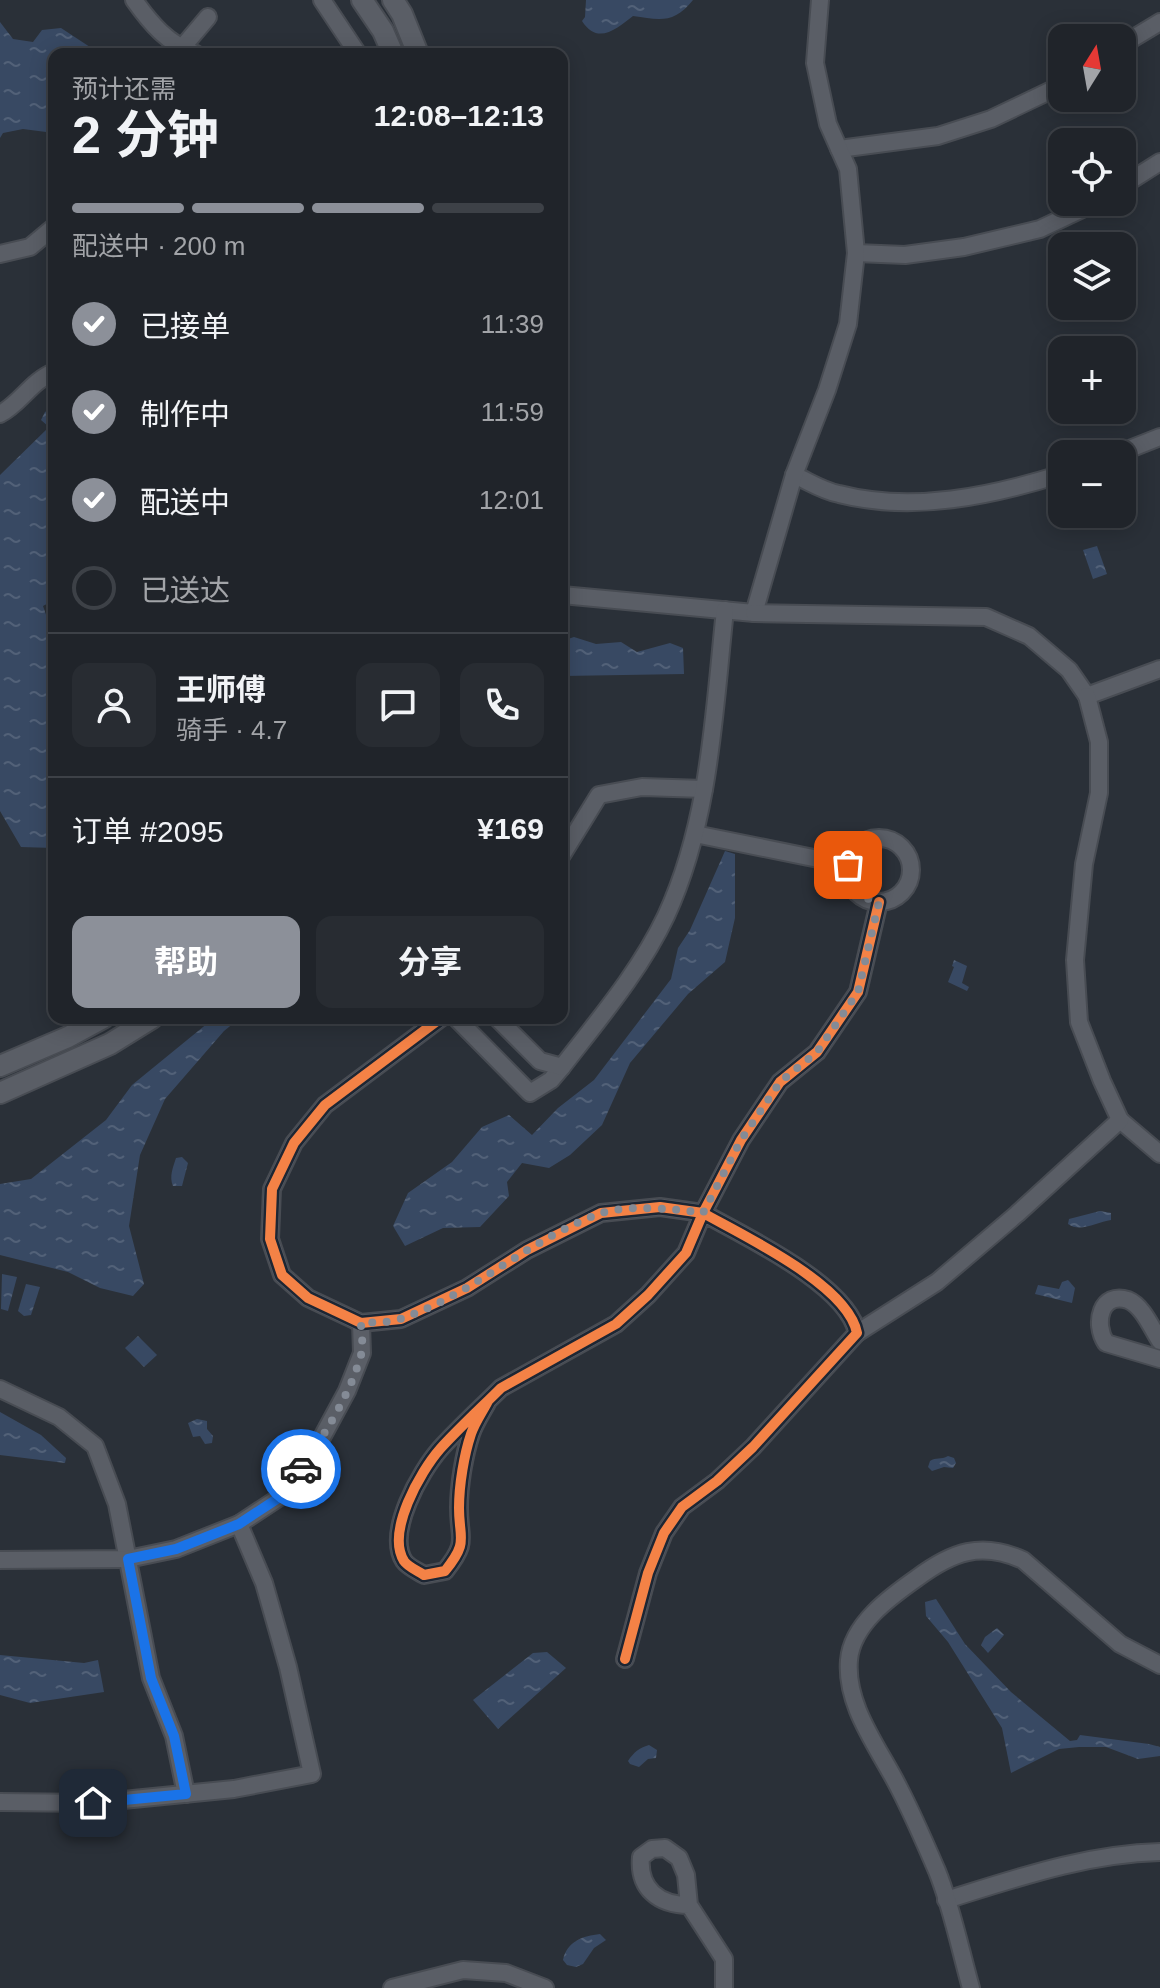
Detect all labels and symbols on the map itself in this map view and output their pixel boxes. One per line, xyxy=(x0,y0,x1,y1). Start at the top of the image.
north arrow xyxy=(1048,24,1136,112)
pin xyxy=(814,831,882,899)
courier xyxy=(261,1429,341,1509)
pin xyxy=(59,1769,127,1837)

